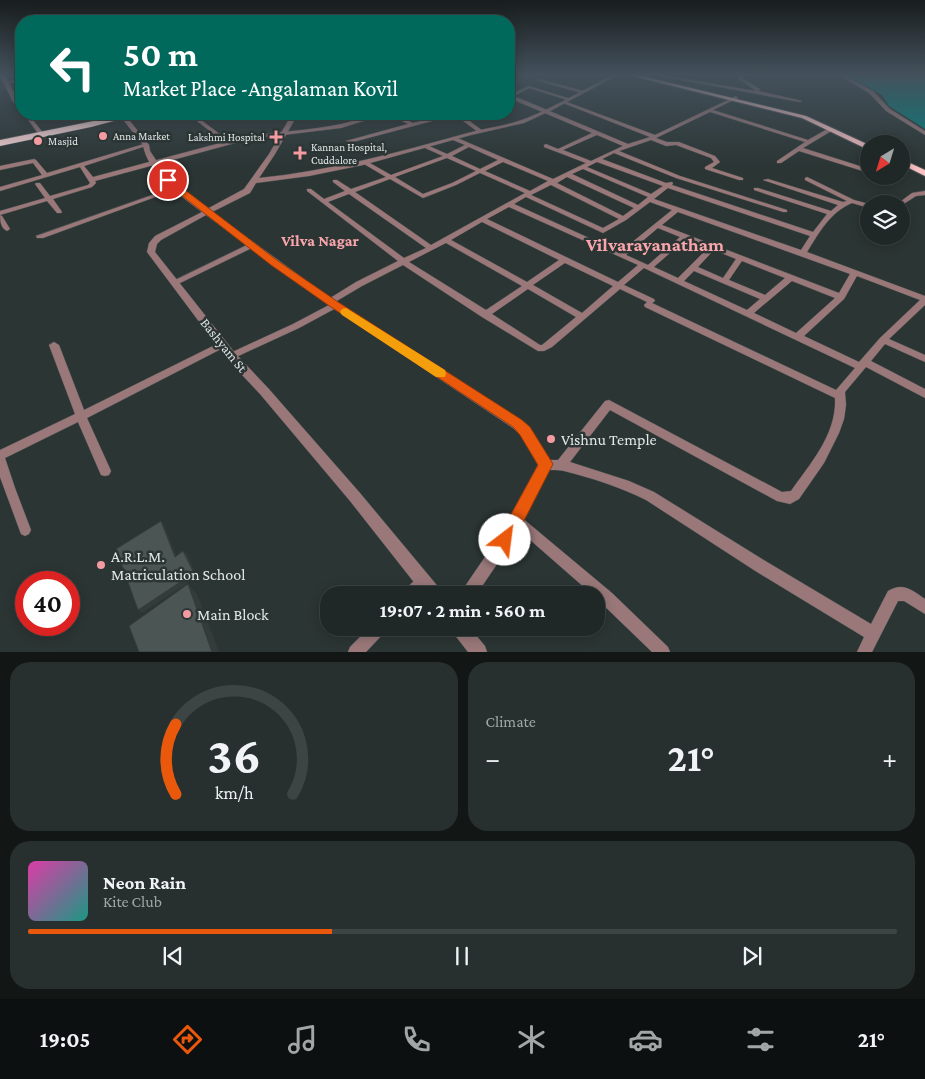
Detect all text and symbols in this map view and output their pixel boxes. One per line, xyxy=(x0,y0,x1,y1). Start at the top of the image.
icon: left xyxy=(40,35,105,100)
text: 50 m xyxy=(123,35,198,74)
text: Market Place -Angalaman Kovil xyxy=(123,76,398,101)
marker: Anna Market xyxy=(97,130,109,142)
place label: Anna Market xyxy=(113,130,170,142)
marker: Lakshmi Hospital xyxy=(269,130,283,144)
place label: Lakshmi Hospital xyxy=(188,131,265,144)
marker: Masjid xyxy=(32,135,44,147)
place label: Masjid xyxy=(48,135,78,148)
north arrow xyxy=(860,135,910,185)
map controls xyxy=(860,135,910,245)
place label: Kannan Hospital, Cuddalore xyxy=(311,141,387,166)
marker: Kannan Hospital, Cuddalore xyxy=(293,146,307,160)
pin xyxy=(147,159,189,201)
icon: arrive xyxy=(154,166,182,194)
button: layers xyxy=(860,195,910,245)
district label: Vilva Nagar xyxy=(280,232,359,249)
district label: Vilvarayanatham xyxy=(585,234,724,255)
street label: Bashyam St xyxy=(197,315,251,376)
place label: Vishnu Temple xyxy=(561,431,657,449)
marker: Vishnu Temple xyxy=(545,433,557,445)
position arrow xyxy=(478,513,530,565)
place label: A.R.L.M. Matriculation School xyxy=(111,548,245,583)
marker: A.R.L.M. Matriculation School xyxy=(95,559,107,571)
speed limit sign: 40 xyxy=(15,571,80,636)
text: 19:07 · 2 min · 560 m xyxy=(380,600,545,621)
place label: Main Block xyxy=(197,606,269,623)
marker: Main Block xyxy=(181,608,193,620)
text: Climate xyxy=(486,713,536,730)
text: 36 xyxy=(207,726,261,784)
text: 21° xyxy=(668,737,715,779)
text: − xyxy=(486,743,500,774)
text: + xyxy=(882,743,897,774)
text: km/h xyxy=(214,783,253,803)
text: Neon Rain xyxy=(103,872,186,893)
text: Kite Club xyxy=(103,893,162,910)
icon: previous xyxy=(159,942,187,970)
icon: pause xyxy=(448,942,476,970)
icon: next xyxy=(738,942,766,970)
icon: directions xyxy=(170,1022,205,1057)
icon: music xyxy=(285,1022,320,1057)
icon: phone xyxy=(399,1022,434,1057)
icon: climate xyxy=(514,1022,549,1057)
icon: car xyxy=(628,1022,663,1057)
icon: filters xyxy=(743,1022,778,1057)
text: 19:05 xyxy=(40,1027,90,1052)
text: 21° xyxy=(858,1027,885,1052)

